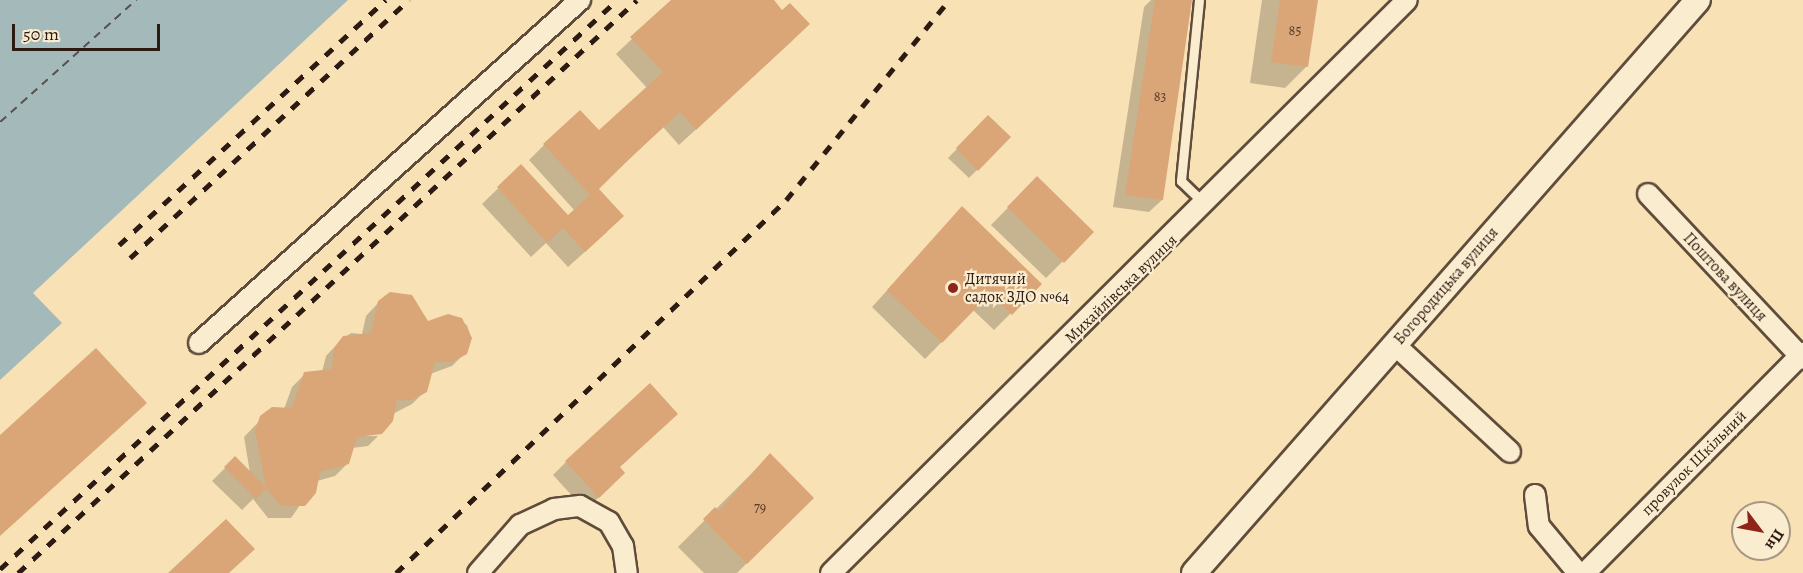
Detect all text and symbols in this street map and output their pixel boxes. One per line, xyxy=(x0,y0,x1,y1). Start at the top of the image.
scale bar xyxy=(15,12,164,50)
text: 50 m xyxy=(23,22,59,46)
house number: 85 xyxy=(1289,23,1301,39)
house number: 83 xyxy=(1154,89,1166,105)
street label: Богородицька вулиця xyxy=(1390,223,1502,349)
street label: Поштова вулиця xyxy=(1679,229,1771,325)
street label: Михайлівська вулиця xyxy=(1061,231,1181,347)
place label: Дитячий садок ЗДО №64 xyxy=(965,269,1069,307)
marker: Дитячий садок ЗДО №64 xyxy=(946,281,960,295)
street label: провулок Шкільний xyxy=(1637,406,1751,520)
house number: 79 xyxy=(754,500,766,516)
north arrow xyxy=(1731,501,1791,561)
text: Пн xyxy=(1760,525,1789,554)

